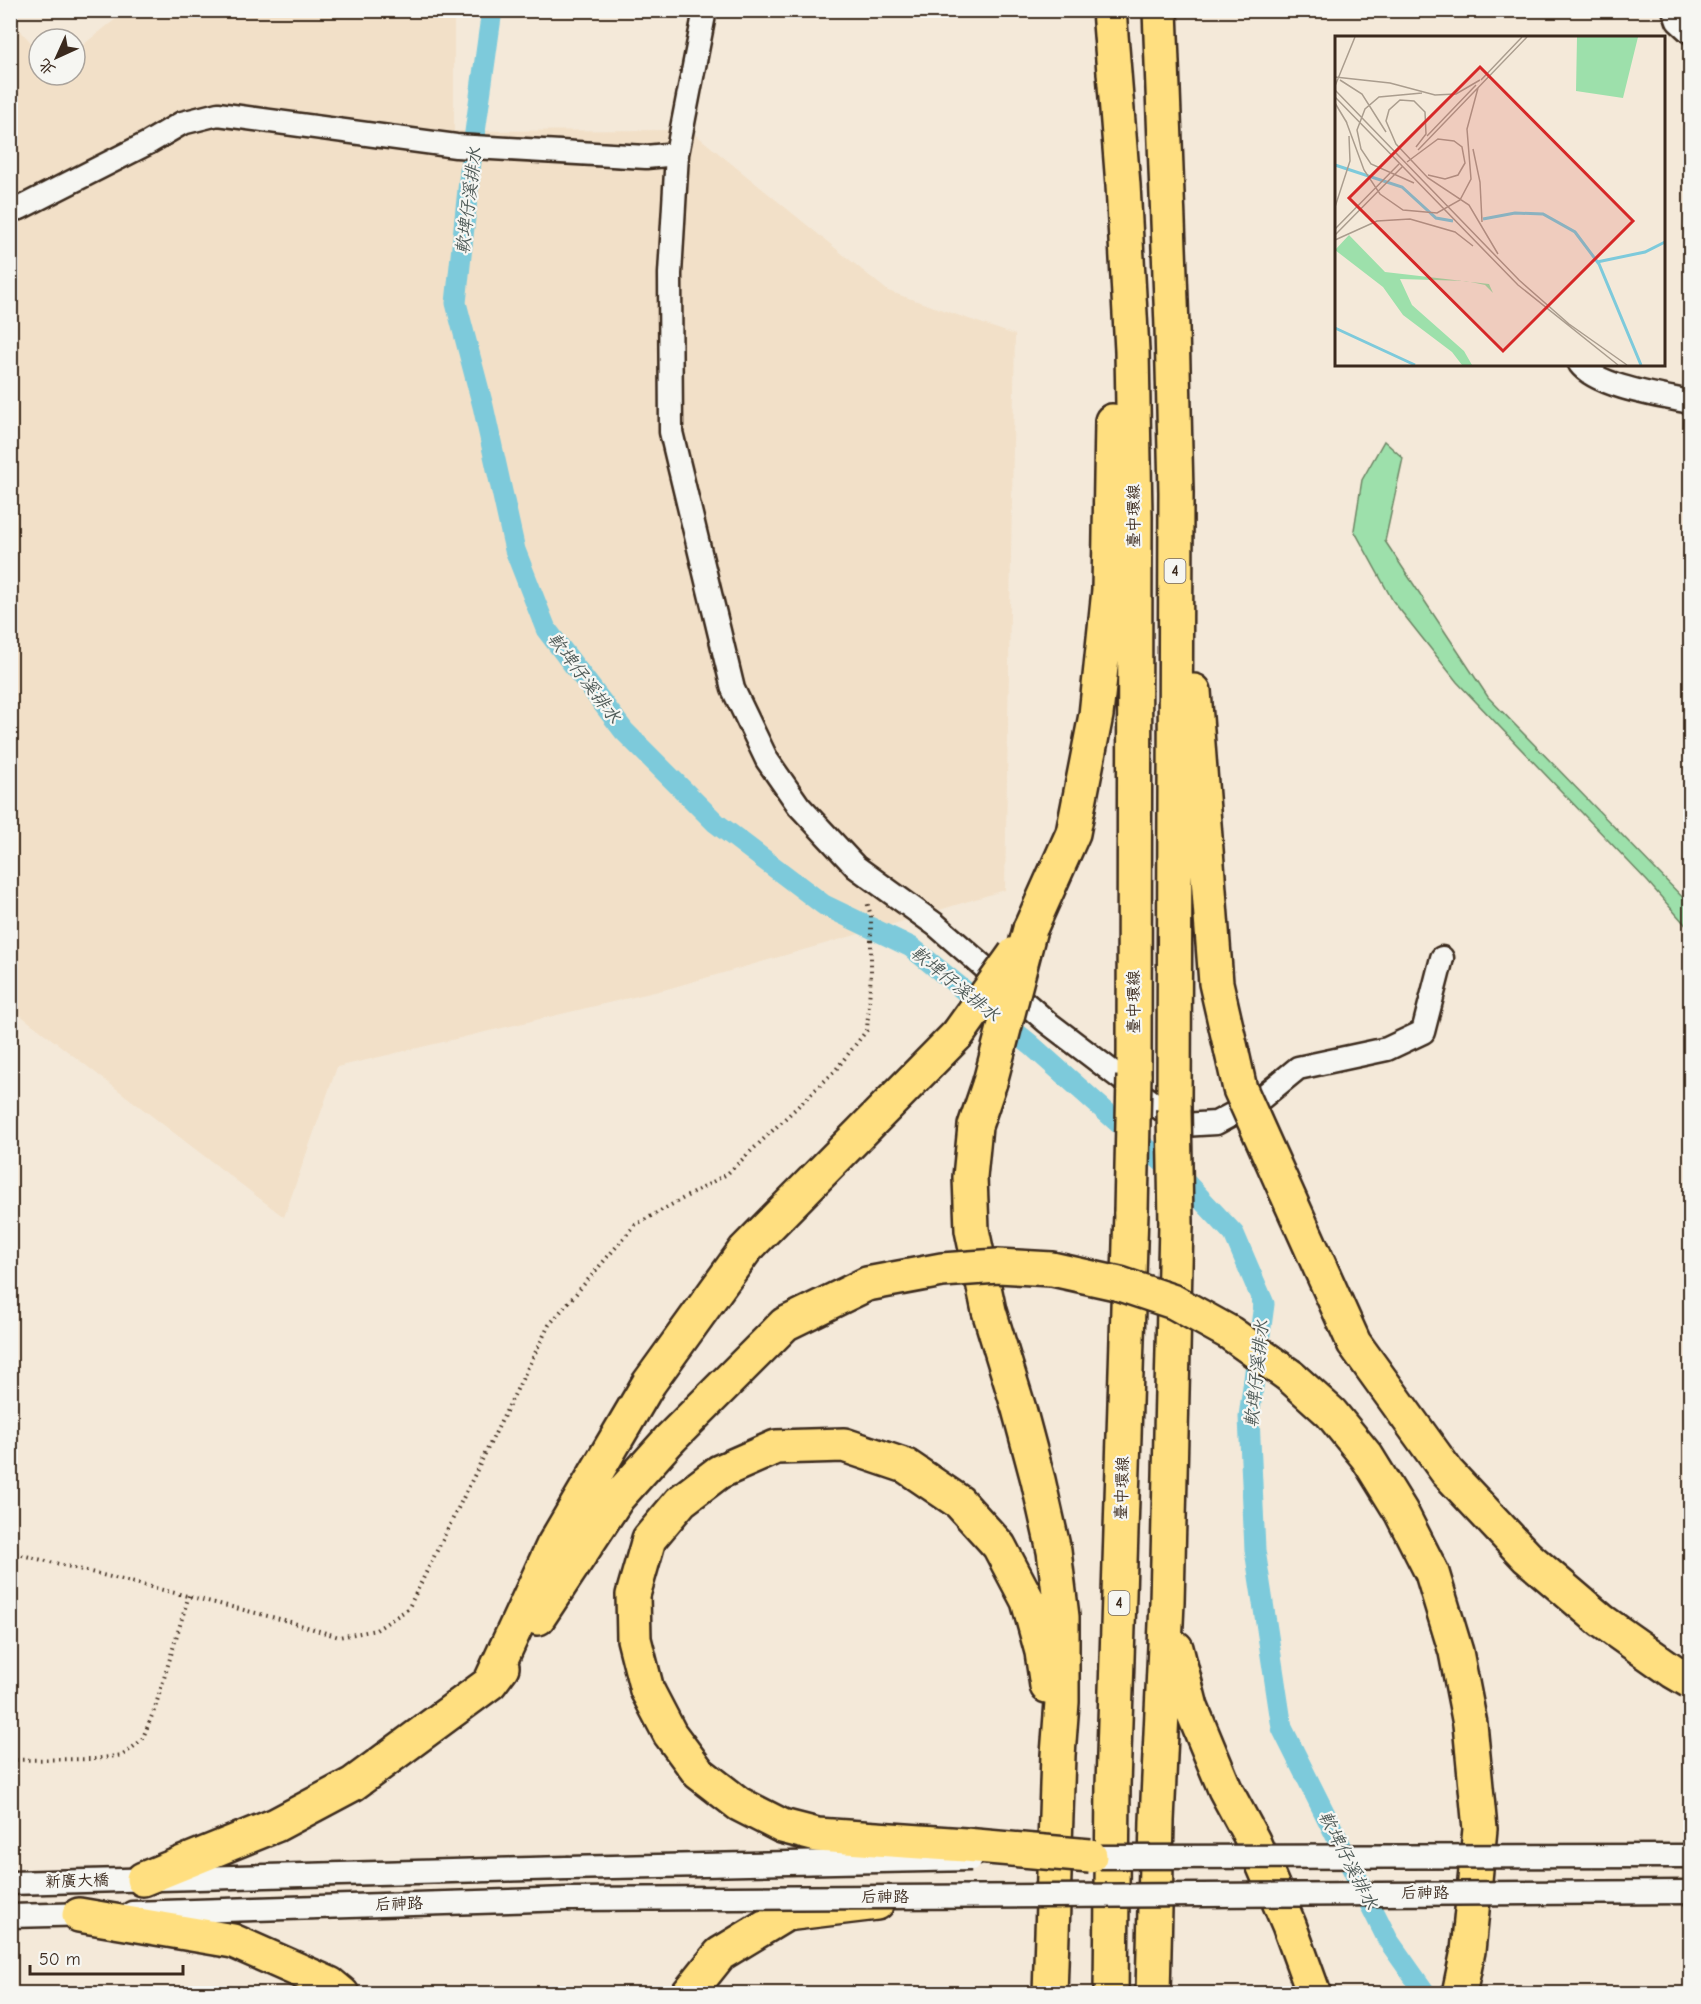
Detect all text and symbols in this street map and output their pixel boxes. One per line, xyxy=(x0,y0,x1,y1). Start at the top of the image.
north arrow xyxy=(27,27,87,87)
inset map xyxy=(1335,36,1665,366)
text: 北 xyxy=(35,55,59,79)
water label: 軟埤仔溪排水 xyxy=(452,145,486,256)
street label: 臺中環線 xyxy=(1125,484,1143,548)
road number: 4 xyxy=(1164,559,1186,583)
water label: 軟埤仔溪排水 xyxy=(543,629,625,728)
water label: 軟埤仔溪排水 xyxy=(906,942,1004,1027)
street label: 臺中環線 xyxy=(1125,970,1143,1034)
water label: 軟埤仔溪排水 xyxy=(1241,1318,1273,1429)
street label: 臺中環線 xyxy=(1112,1456,1132,1520)
road number: 4 xyxy=(1108,1591,1130,1615)
water label: 軟埤仔溪排水 xyxy=(1314,1807,1382,1914)
street label: 新廣大橋 xyxy=(45,1871,109,1891)
street label: 后神路 xyxy=(1401,1884,1449,1902)
street label: 后神路 xyxy=(861,1888,909,1906)
street label: 后神路 xyxy=(375,1894,423,1914)
scale bar xyxy=(30,1938,183,1976)
text: 50 m xyxy=(39,1949,81,1970)

